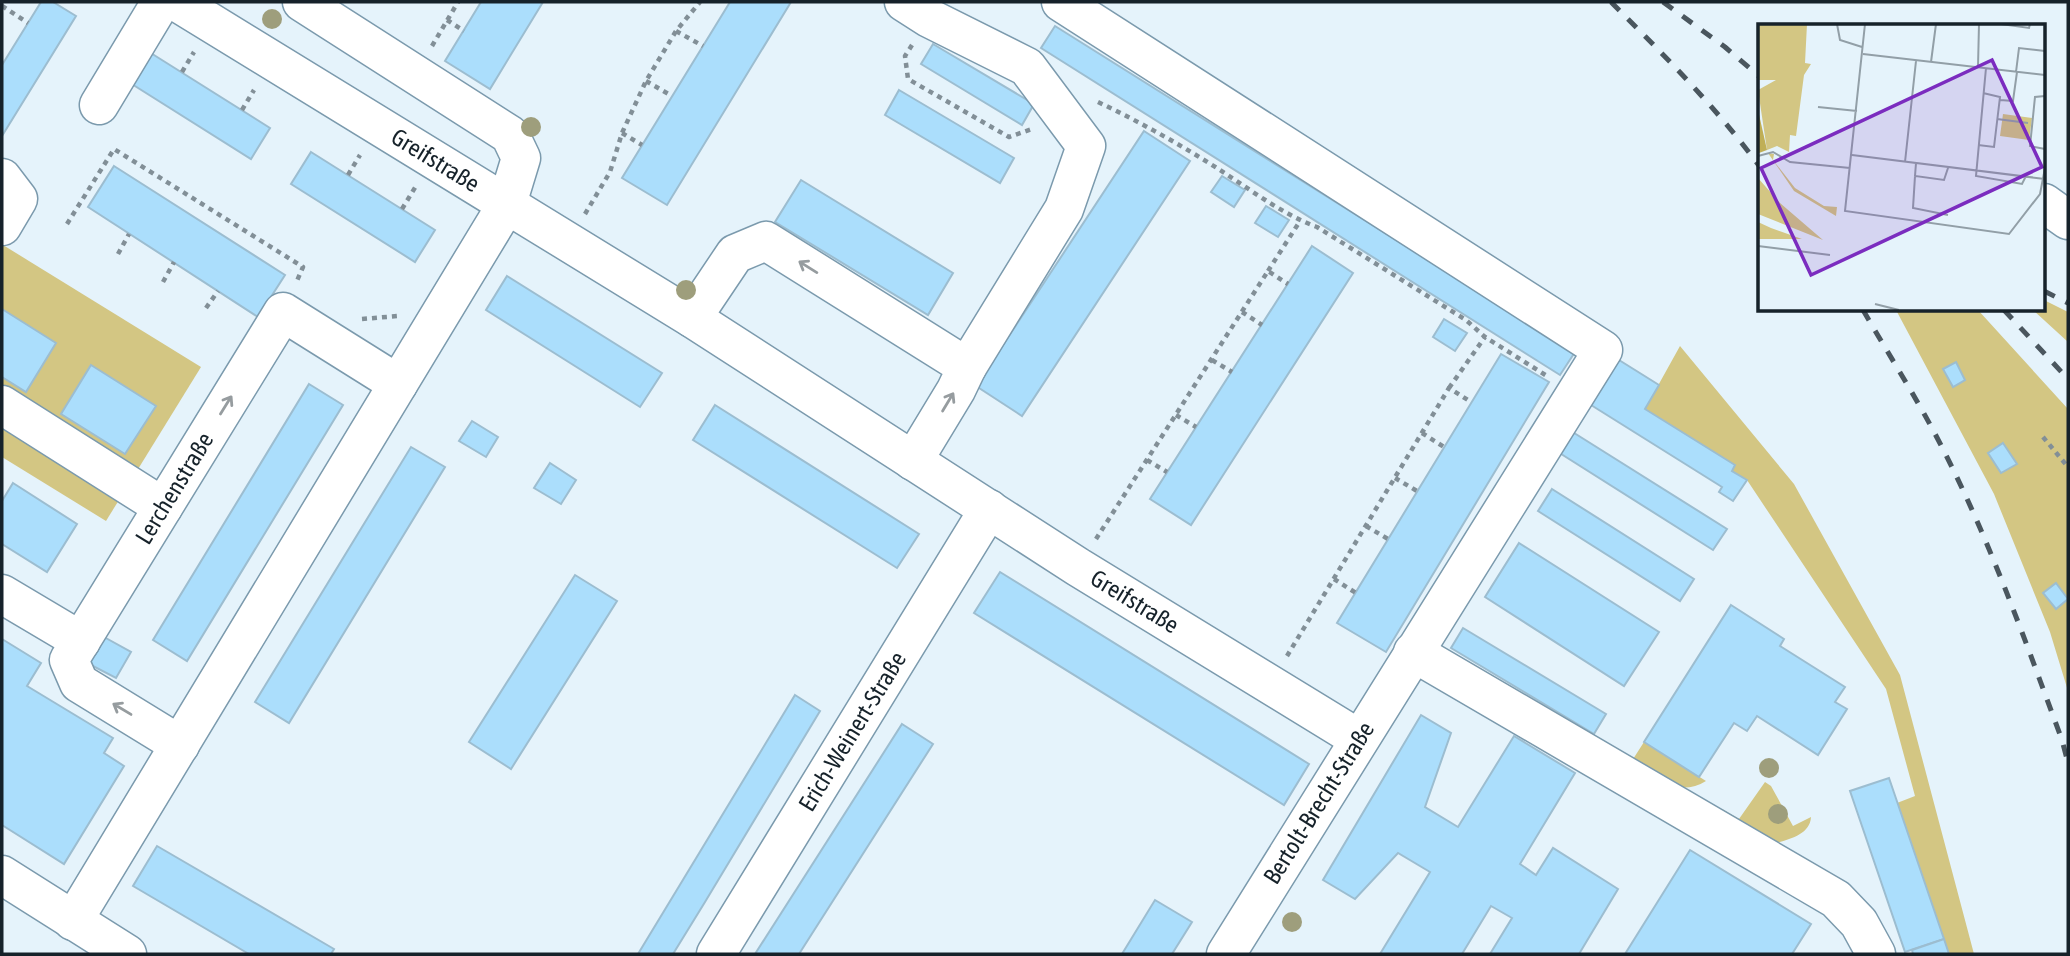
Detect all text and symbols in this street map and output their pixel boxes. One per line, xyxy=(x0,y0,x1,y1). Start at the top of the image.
inset map xyxy=(1758,24,2046,312)
street label: Greifstraße xyxy=(387,123,484,197)
one-way arrow xyxy=(799,259,818,274)
one-way arrow xyxy=(942,393,956,413)
one-way arrow xyxy=(218,396,233,415)
street label: Lerchenstraße xyxy=(130,428,219,549)
street label: Greifstraße xyxy=(1086,564,1184,638)
street label: Erich-Weinert-Straße xyxy=(793,647,911,816)
one-way arrow xyxy=(112,702,132,716)
street label: Bertolt-Brecht-Straße xyxy=(1258,717,1379,889)

